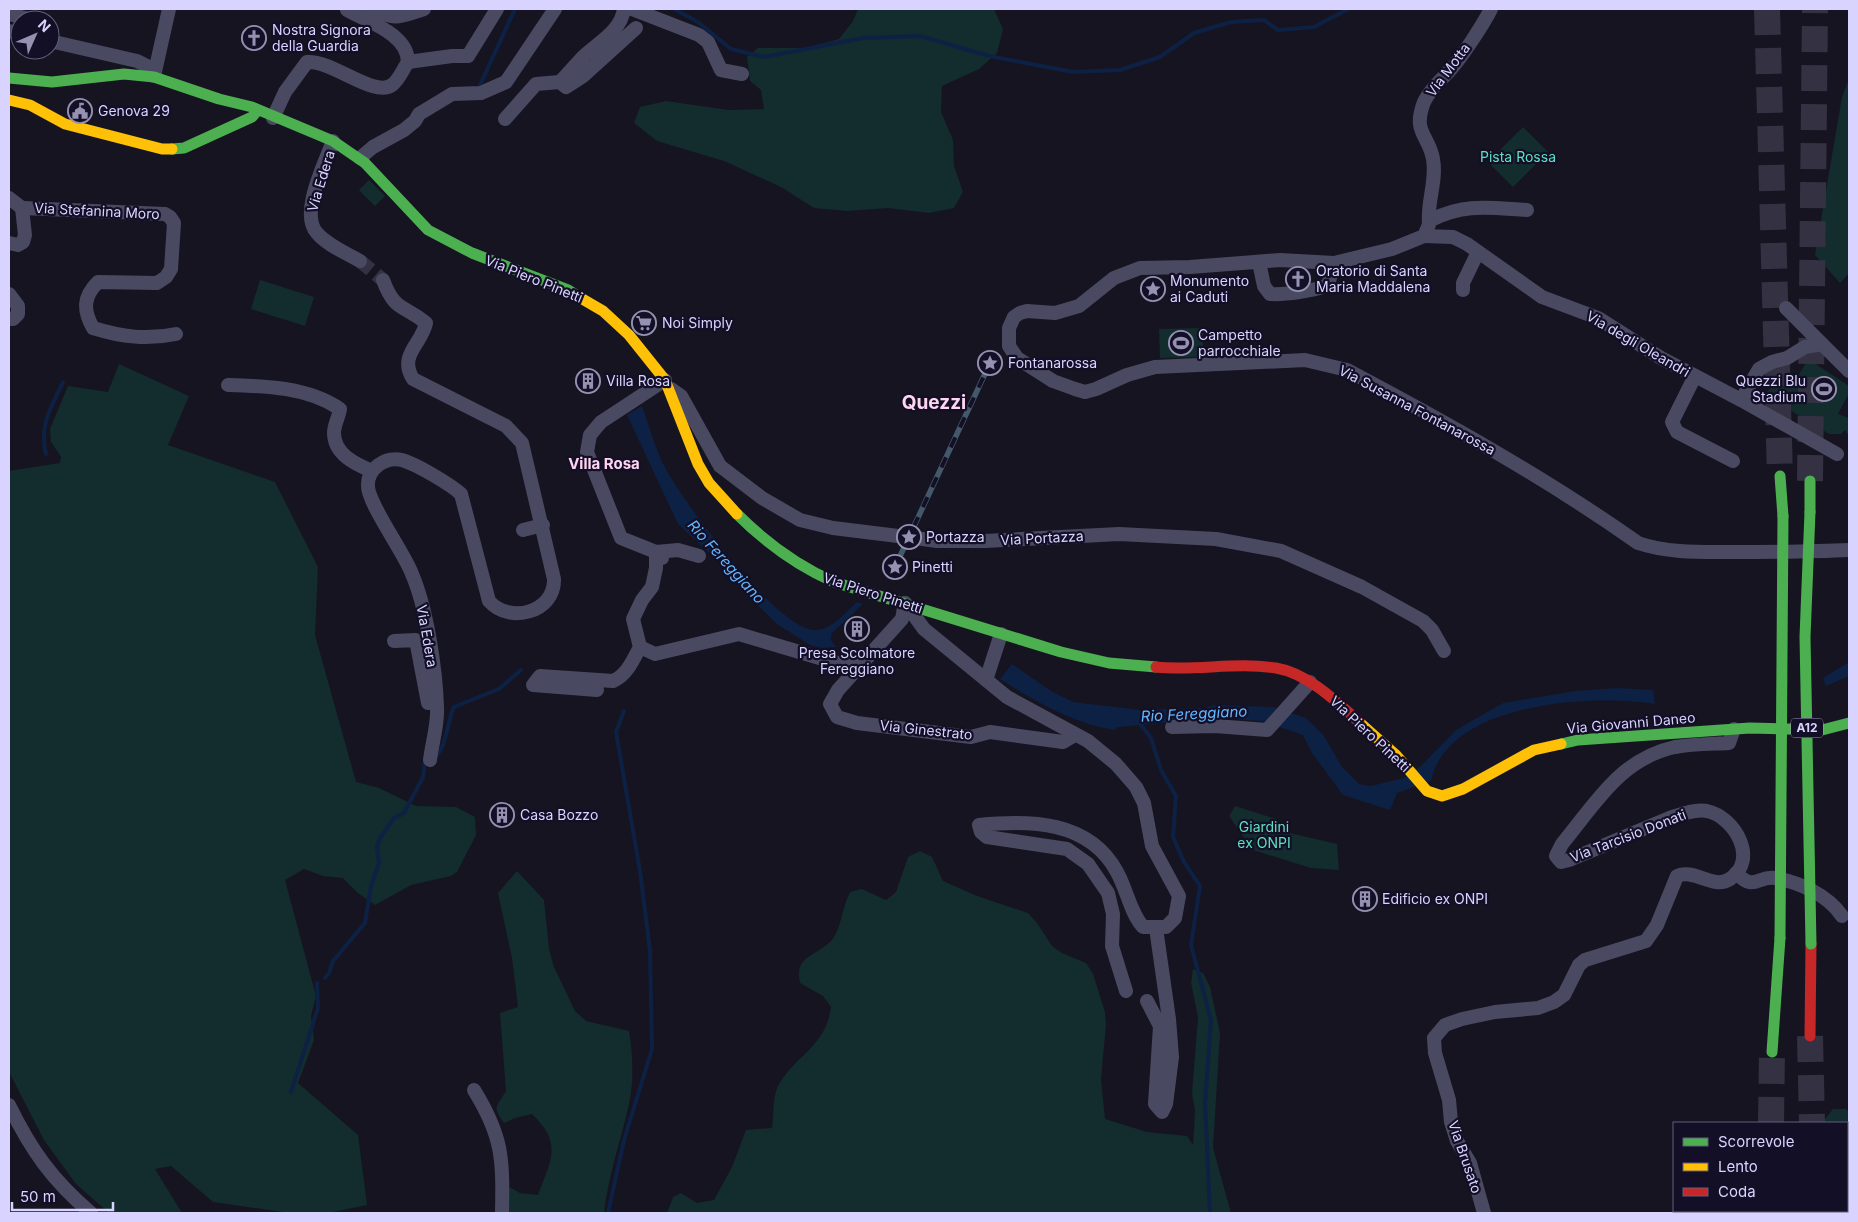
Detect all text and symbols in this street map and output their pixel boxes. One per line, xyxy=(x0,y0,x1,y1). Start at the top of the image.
north arrow xyxy=(10,10,60,60)
text: N xyxy=(35,16,54,35)
place label: Nostra Signora della Guardia xyxy=(272,21,371,54)
church icon: Nostra Signora della Guardia xyxy=(241,25,267,51)
street label: Via Motta xyxy=(1422,40,1473,100)
public building icon: Genova 29 xyxy=(67,98,93,124)
place label: Genova 29 xyxy=(98,102,170,119)
street label: Via Edera xyxy=(303,148,338,214)
park label: Pista Rossa xyxy=(1480,148,1556,165)
street label: Via Stefanina Moro xyxy=(34,199,160,222)
street label: Via Piero Pinetti xyxy=(483,251,585,306)
place label: Oratorio di Santa Maria Maddalena xyxy=(1316,262,1430,295)
church icon: Oratorio di Santa Maria Maddalena xyxy=(1285,266,1311,292)
place label: Monumento ai Caduti xyxy=(1170,272,1249,305)
place icon: Monumento ai Caduti xyxy=(1140,276,1166,302)
street label: Via degli Oleandri xyxy=(1583,307,1693,380)
supermarket icon: Noi Simply xyxy=(631,310,657,336)
place label: Noi Simply xyxy=(662,314,733,331)
place label: Campetto parrocchiale xyxy=(1198,326,1281,359)
sports icon: Campetto parrocchiale xyxy=(1168,330,1194,356)
place icon: Fontanarossa xyxy=(977,350,1003,376)
place label: Fontanarossa xyxy=(1008,354,1097,371)
street label: Via Susanna Fontanarossa xyxy=(1336,361,1498,458)
building icon: Villa Rosa xyxy=(575,368,601,394)
place label: Villa Rosa xyxy=(606,372,670,389)
place label: Quezzi Blu Stadium xyxy=(1735,372,1806,405)
sports icon: Quezzi Blu Stadium xyxy=(1811,376,1837,402)
district label: Quezzi xyxy=(902,391,966,414)
district label: Villa Rosa xyxy=(568,454,640,473)
water label: Rio Fereggiano xyxy=(684,516,769,608)
place icon: Portazza xyxy=(896,524,922,550)
street label: Via Portazza xyxy=(1000,527,1084,548)
place label: Portazza xyxy=(926,528,985,545)
place icon: Pinetti xyxy=(882,554,908,580)
place label: Pinetti xyxy=(912,558,953,575)
street label: Via Piero Pinetti xyxy=(821,568,925,617)
street label: Via Edera xyxy=(414,603,441,668)
building icon: Presa Scolmatore Fereggiano xyxy=(844,616,870,642)
place label: Presa Scolmatore Fereggiano xyxy=(799,644,915,677)
street label: Via Piero Pinetti xyxy=(1327,692,1414,775)
water label: Rio Fereggiano xyxy=(1140,701,1248,726)
street label: Via Giovanni Daneo xyxy=(1566,708,1696,737)
street label: Via Ginestrato xyxy=(879,716,973,743)
road number: A12 xyxy=(1791,718,1823,738)
building icon: Casa Bozzo xyxy=(489,802,515,828)
place label: Casa Bozzo xyxy=(520,806,598,823)
street label: Via Tarcisio Donati xyxy=(1567,806,1688,865)
park label: Giardini ex ONPI xyxy=(1237,818,1291,851)
building icon: Edificio ex ONPI xyxy=(1352,886,1378,912)
place label: Edificio ex ONPI xyxy=(1382,890,1488,907)
street label: Via Brusato xyxy=(1445,1118,1486,1195)
legend xyxy=(1673,1122,1848,1212)
text: Scorrevole xyxy=(1718,1132,1794,1151)
text: Lento xyxy=(1718,1157,1758,1176)
scale bar xyxy=(12,1180,114,1212)
text: Coda xyxy=(1718,1182,1756,1201)
text: 50 m xyxy=(20,1187,56,1206)

